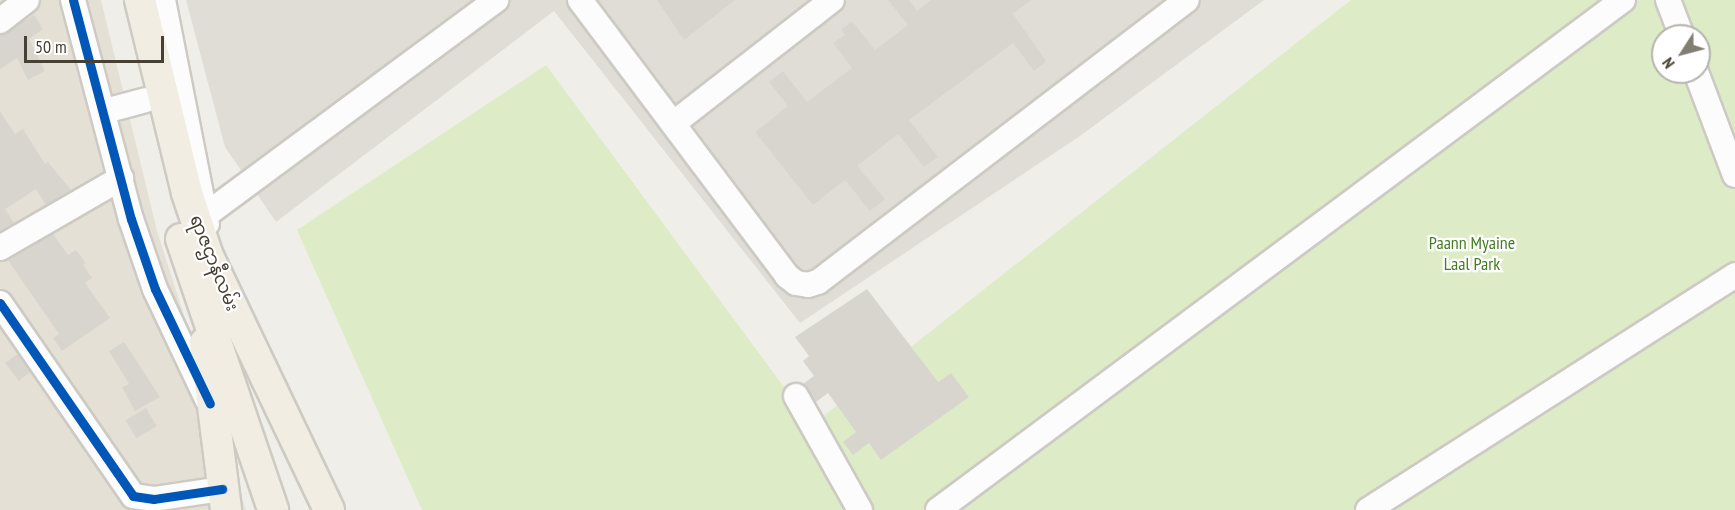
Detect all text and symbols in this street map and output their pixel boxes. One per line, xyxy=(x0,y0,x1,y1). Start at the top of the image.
scale bar xyxy=(27,24,166,62)
north arrow xyxy=(1651,24,1711,84)
text: 50 m xyxy=(35,35,67,58)
text: N xyxy=(1657,54,1679,73)
street label: ရာဇဌာနီလမ်း xyxy=(185,212,243,314)
park label: Paann Myaine Laal Park xyxy=(1429,233,1515,276)

